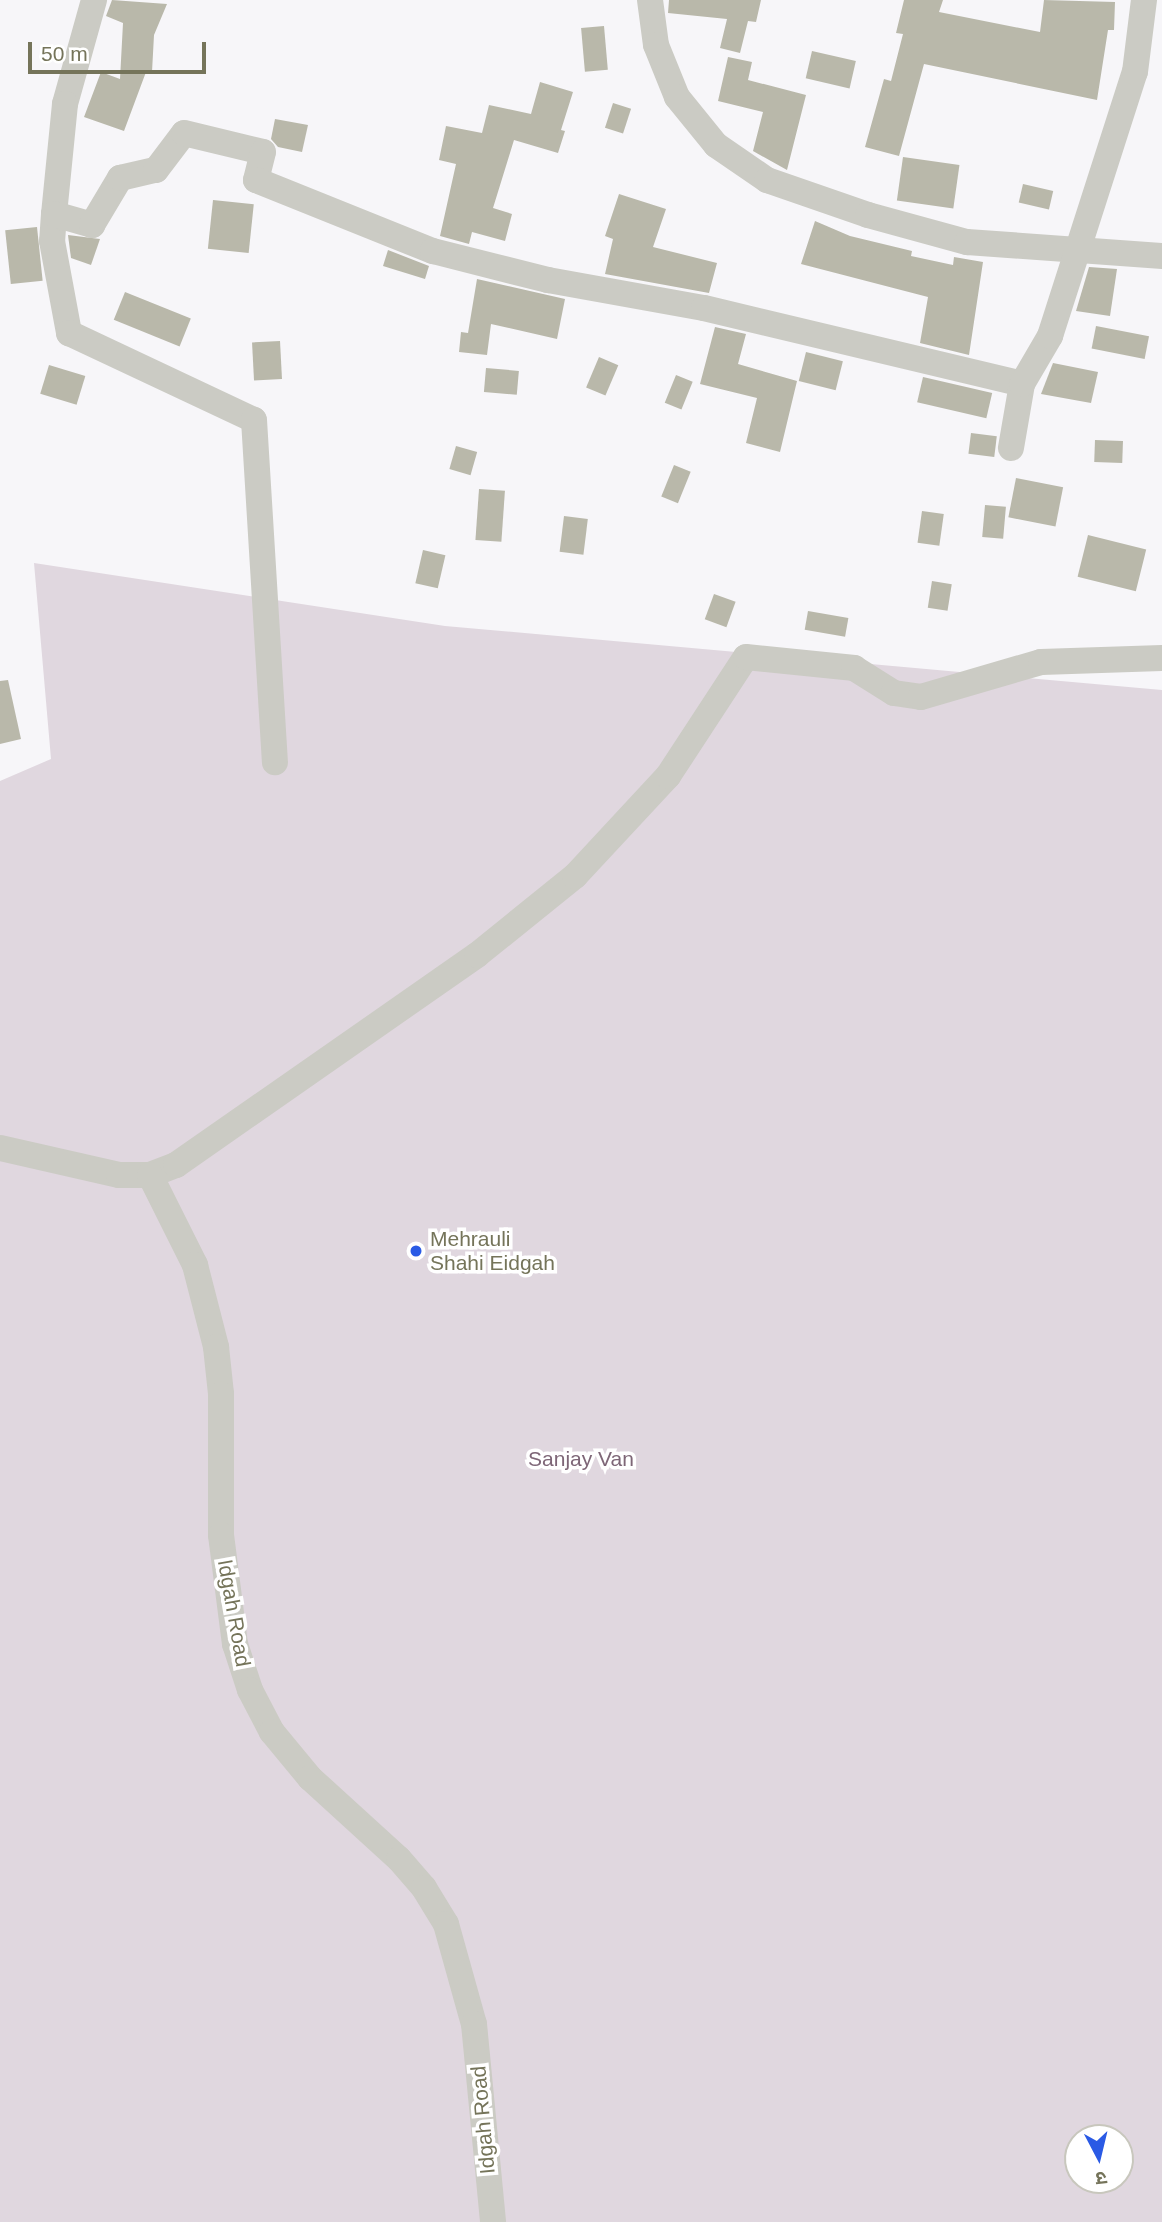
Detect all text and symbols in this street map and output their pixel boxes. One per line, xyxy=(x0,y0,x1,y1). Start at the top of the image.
scale bar xyxy=(32,28,210,72)
text: 50 m xyxy=(41,42,88,65)
place label: Mehrauli Shahi Eidgah xyxy=(430,1226,555,1276)
marker: Mehrauli Shahi Eidgah xyxy=(408,1243,424,1259)
park label: Sanjay Van xyxy=(528,1446,634,1472)
street label: Idgah Road xyxy=(212,1557,256,1669)
street label: Idgah Road xyxy=(466,2065,500,2175)
north arrow xyxy=(1064,2124,1134,2194)
text: उ xyxy=(1095,2167,1108,2189)

